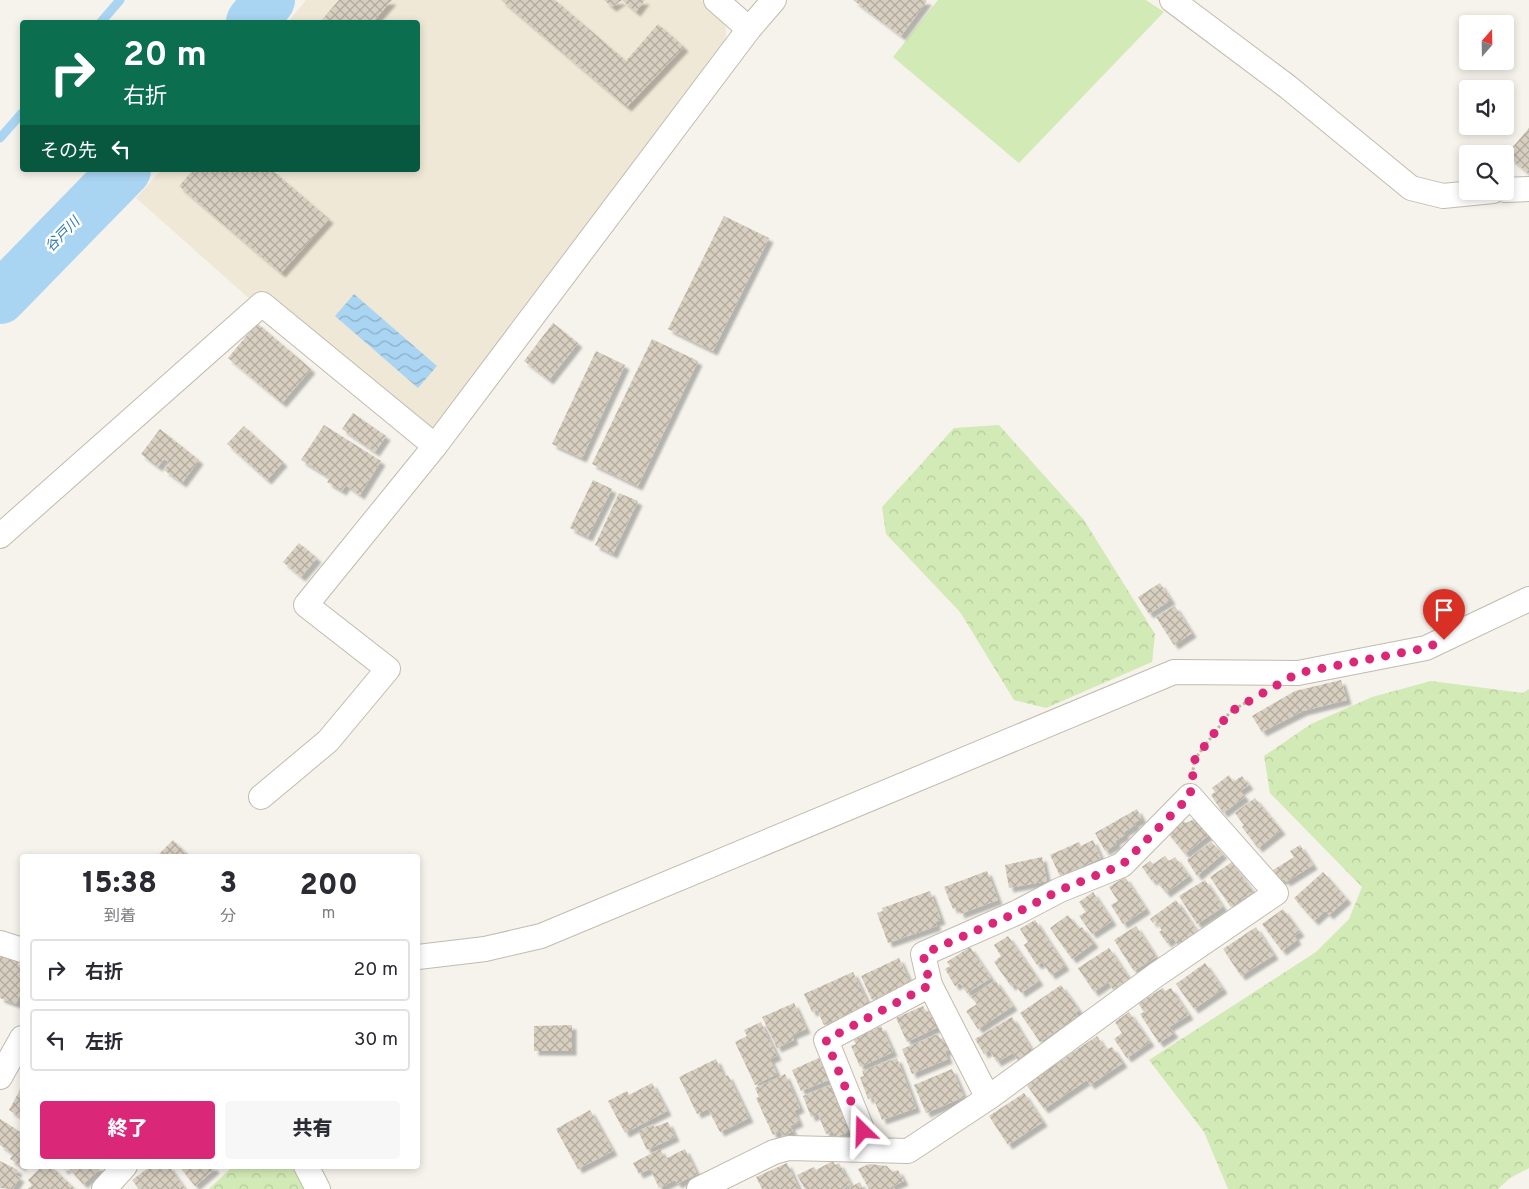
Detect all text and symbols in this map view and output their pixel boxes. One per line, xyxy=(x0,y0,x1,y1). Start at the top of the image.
north arrow xyxy=(1459,15,1514,70)
map controls xyxy=(1459,15,1514,200)
text: 20 m xyxy=(123,34,207,78)
icon: right xyxy=(40,40,105,105)
button: sound xyxy=(1459,80,1514,135)
text: 右折 xyxy=(123,84,167,111)
icon: left xyxy=(107,135,135,163)
text: その先 xyxy=(40,140,97,164)
button: search xyxy=(1459,145,1514,200)
water label: 谷戸川 xyxy=(42,213,85,256)
pin xyxy=(1423,589,1465,640)
icon: arrive xyxy=(1430,596,1458,624)
text: 15:38 xyxy=(82,866,157,903)
text: 3 xyxy=(219,866,237,903)
text: 200 xyxy=(299,868,358,905)
text: m xyxy=(322,904,335,924)
text: 到着 xyxy=(104,907,136,927)
text: 分 xyxy=(220,907,236,927)
icon: right xyxy=(42,956,70,984)
text: 20 m xyxy=(354,958,398,982)
text: 右折 xyxy=(85,961,123,985)
icon: left xyxy=(42,1026,70,1054)
text: 30 m xyxy=(354,1028,398,1052)
text: 左折 xyxy=(85,1031,123,1055)
button: 終了 xyxy=(40,1101,215,1159)
button: 共有 xyxy=(225,1101,400,1159)
position arrow xyxy=(836,1104,888,1156)

